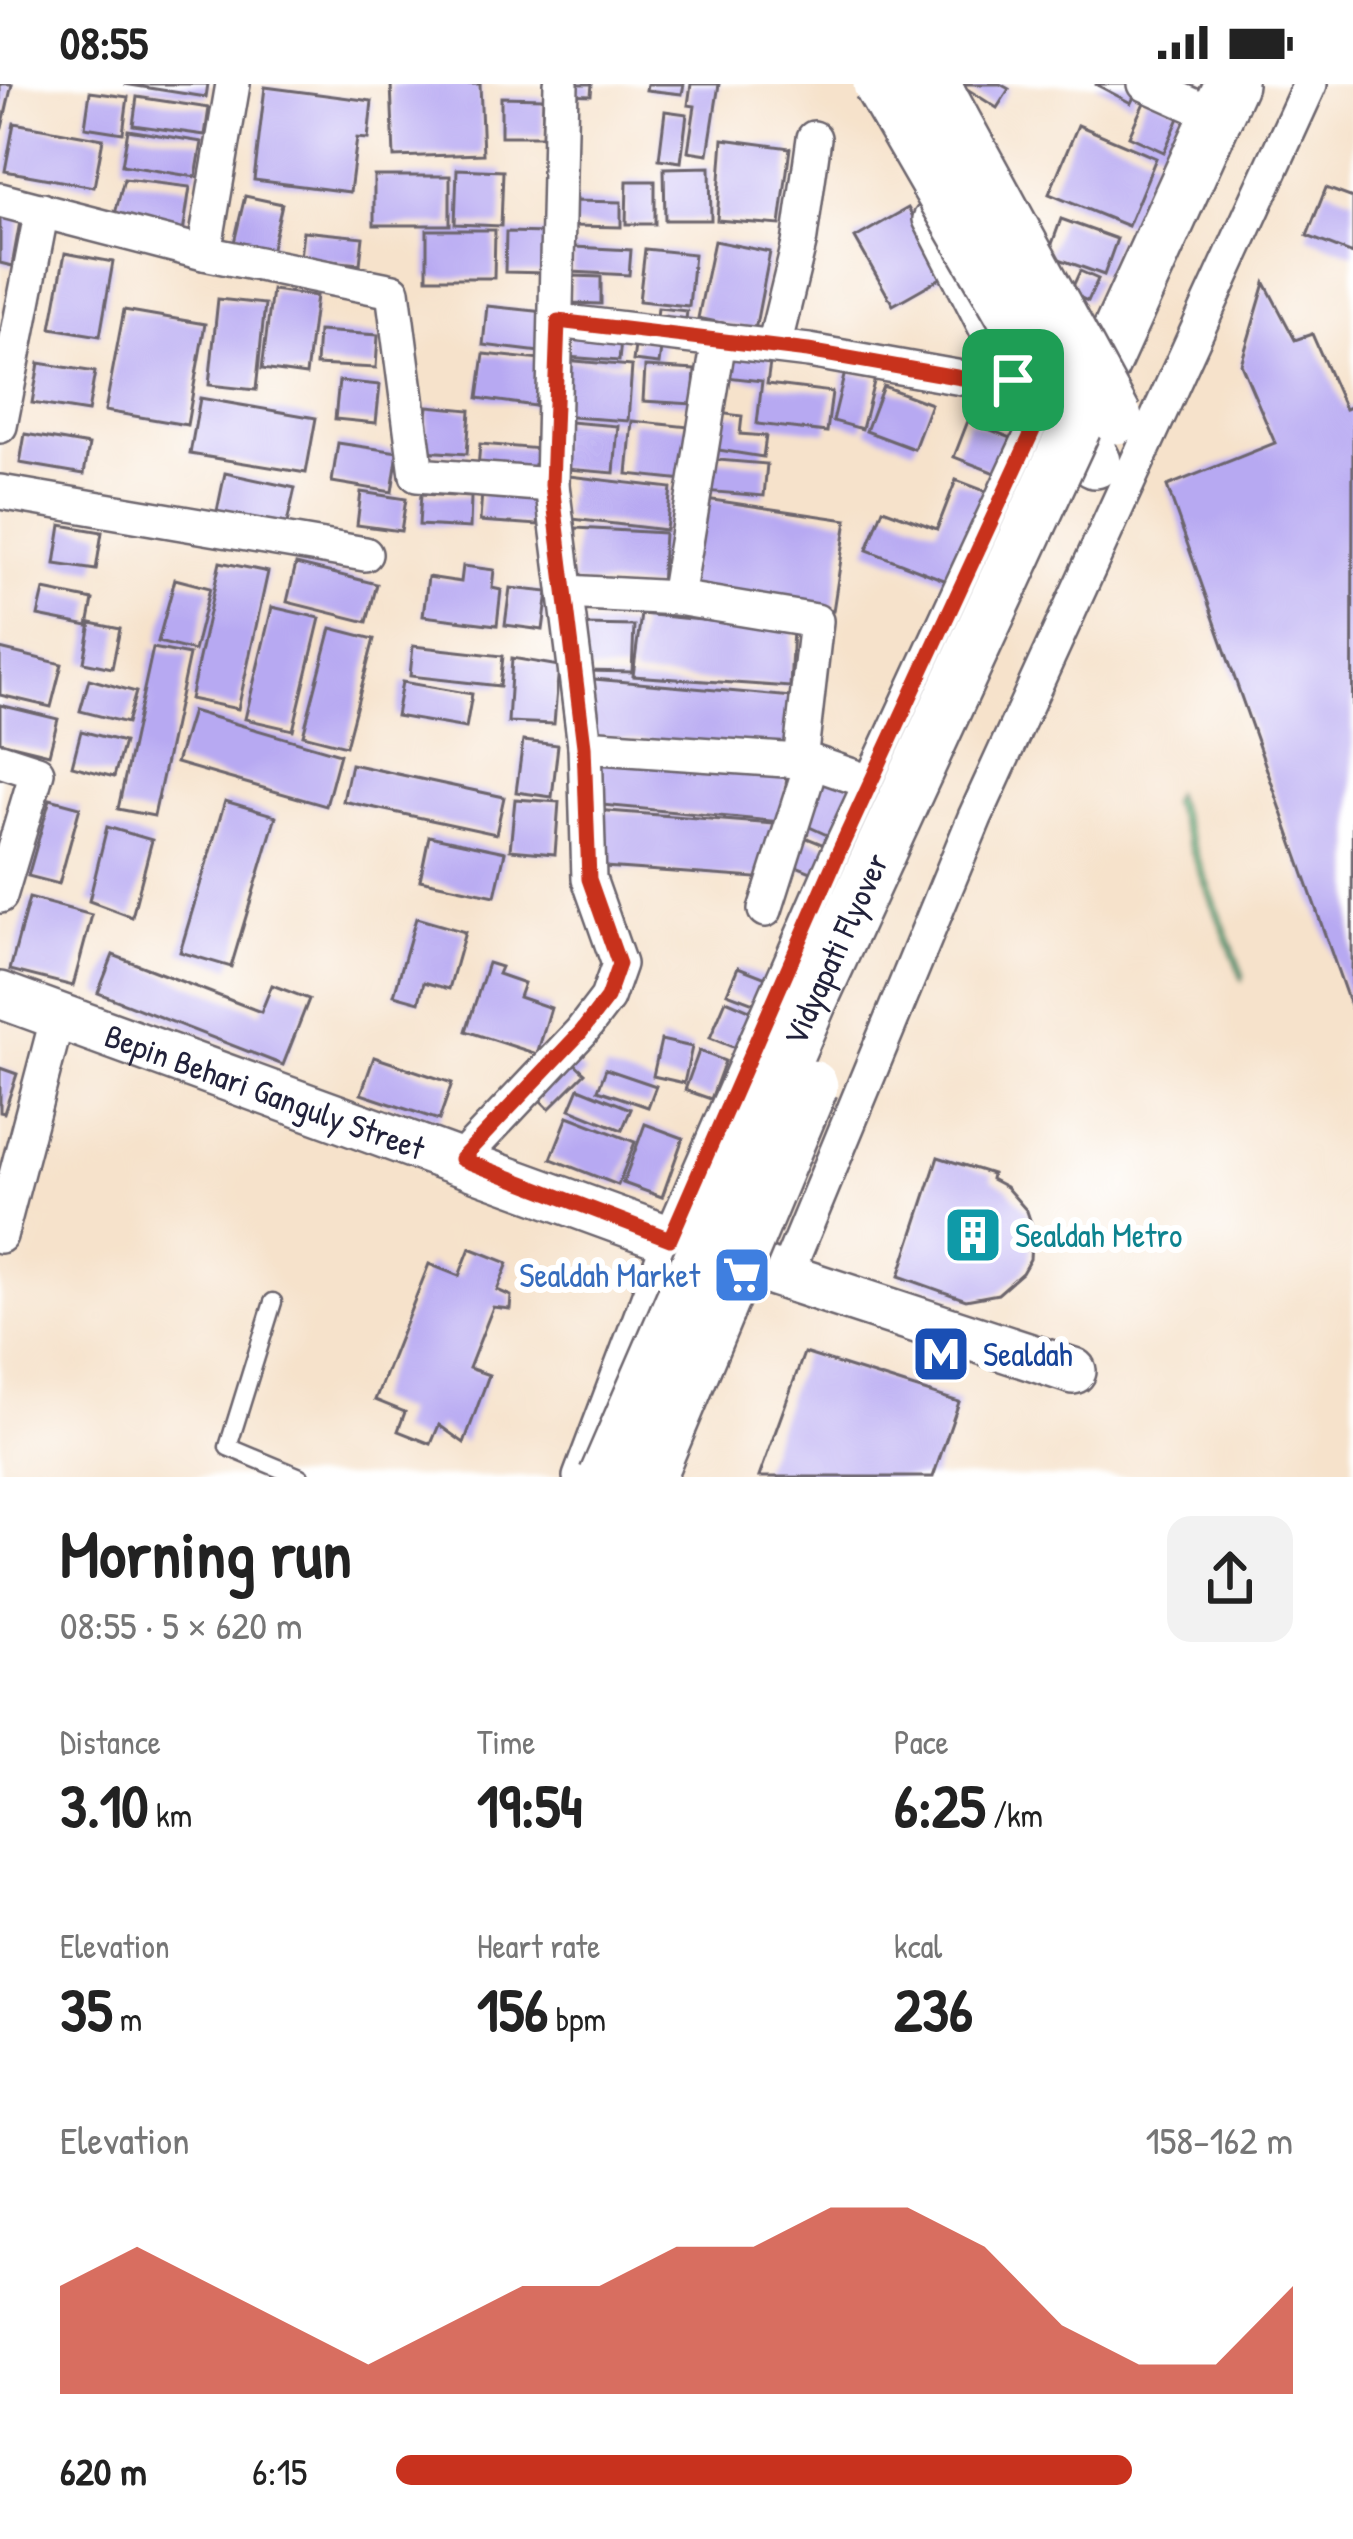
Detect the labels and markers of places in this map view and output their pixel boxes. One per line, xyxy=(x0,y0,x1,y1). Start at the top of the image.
pin xyxy=(962,329,1064,431)
building icon: Sealdah Metro xyxy=(942,1204,1004,1266)
place label: Sealdah Metro xyxy=(1015,1213,1182,1257)
supermarket icon: Sealdah Market xyxy=(711,1244,773,1306)
place label: Sealdah Market xyxy=(519,1253,701,1297)
metro station icon: Sealdah xyxy=(910,1323,972,1385)
place label: Sealdah xyxy=(983,1332,1073,1376)

